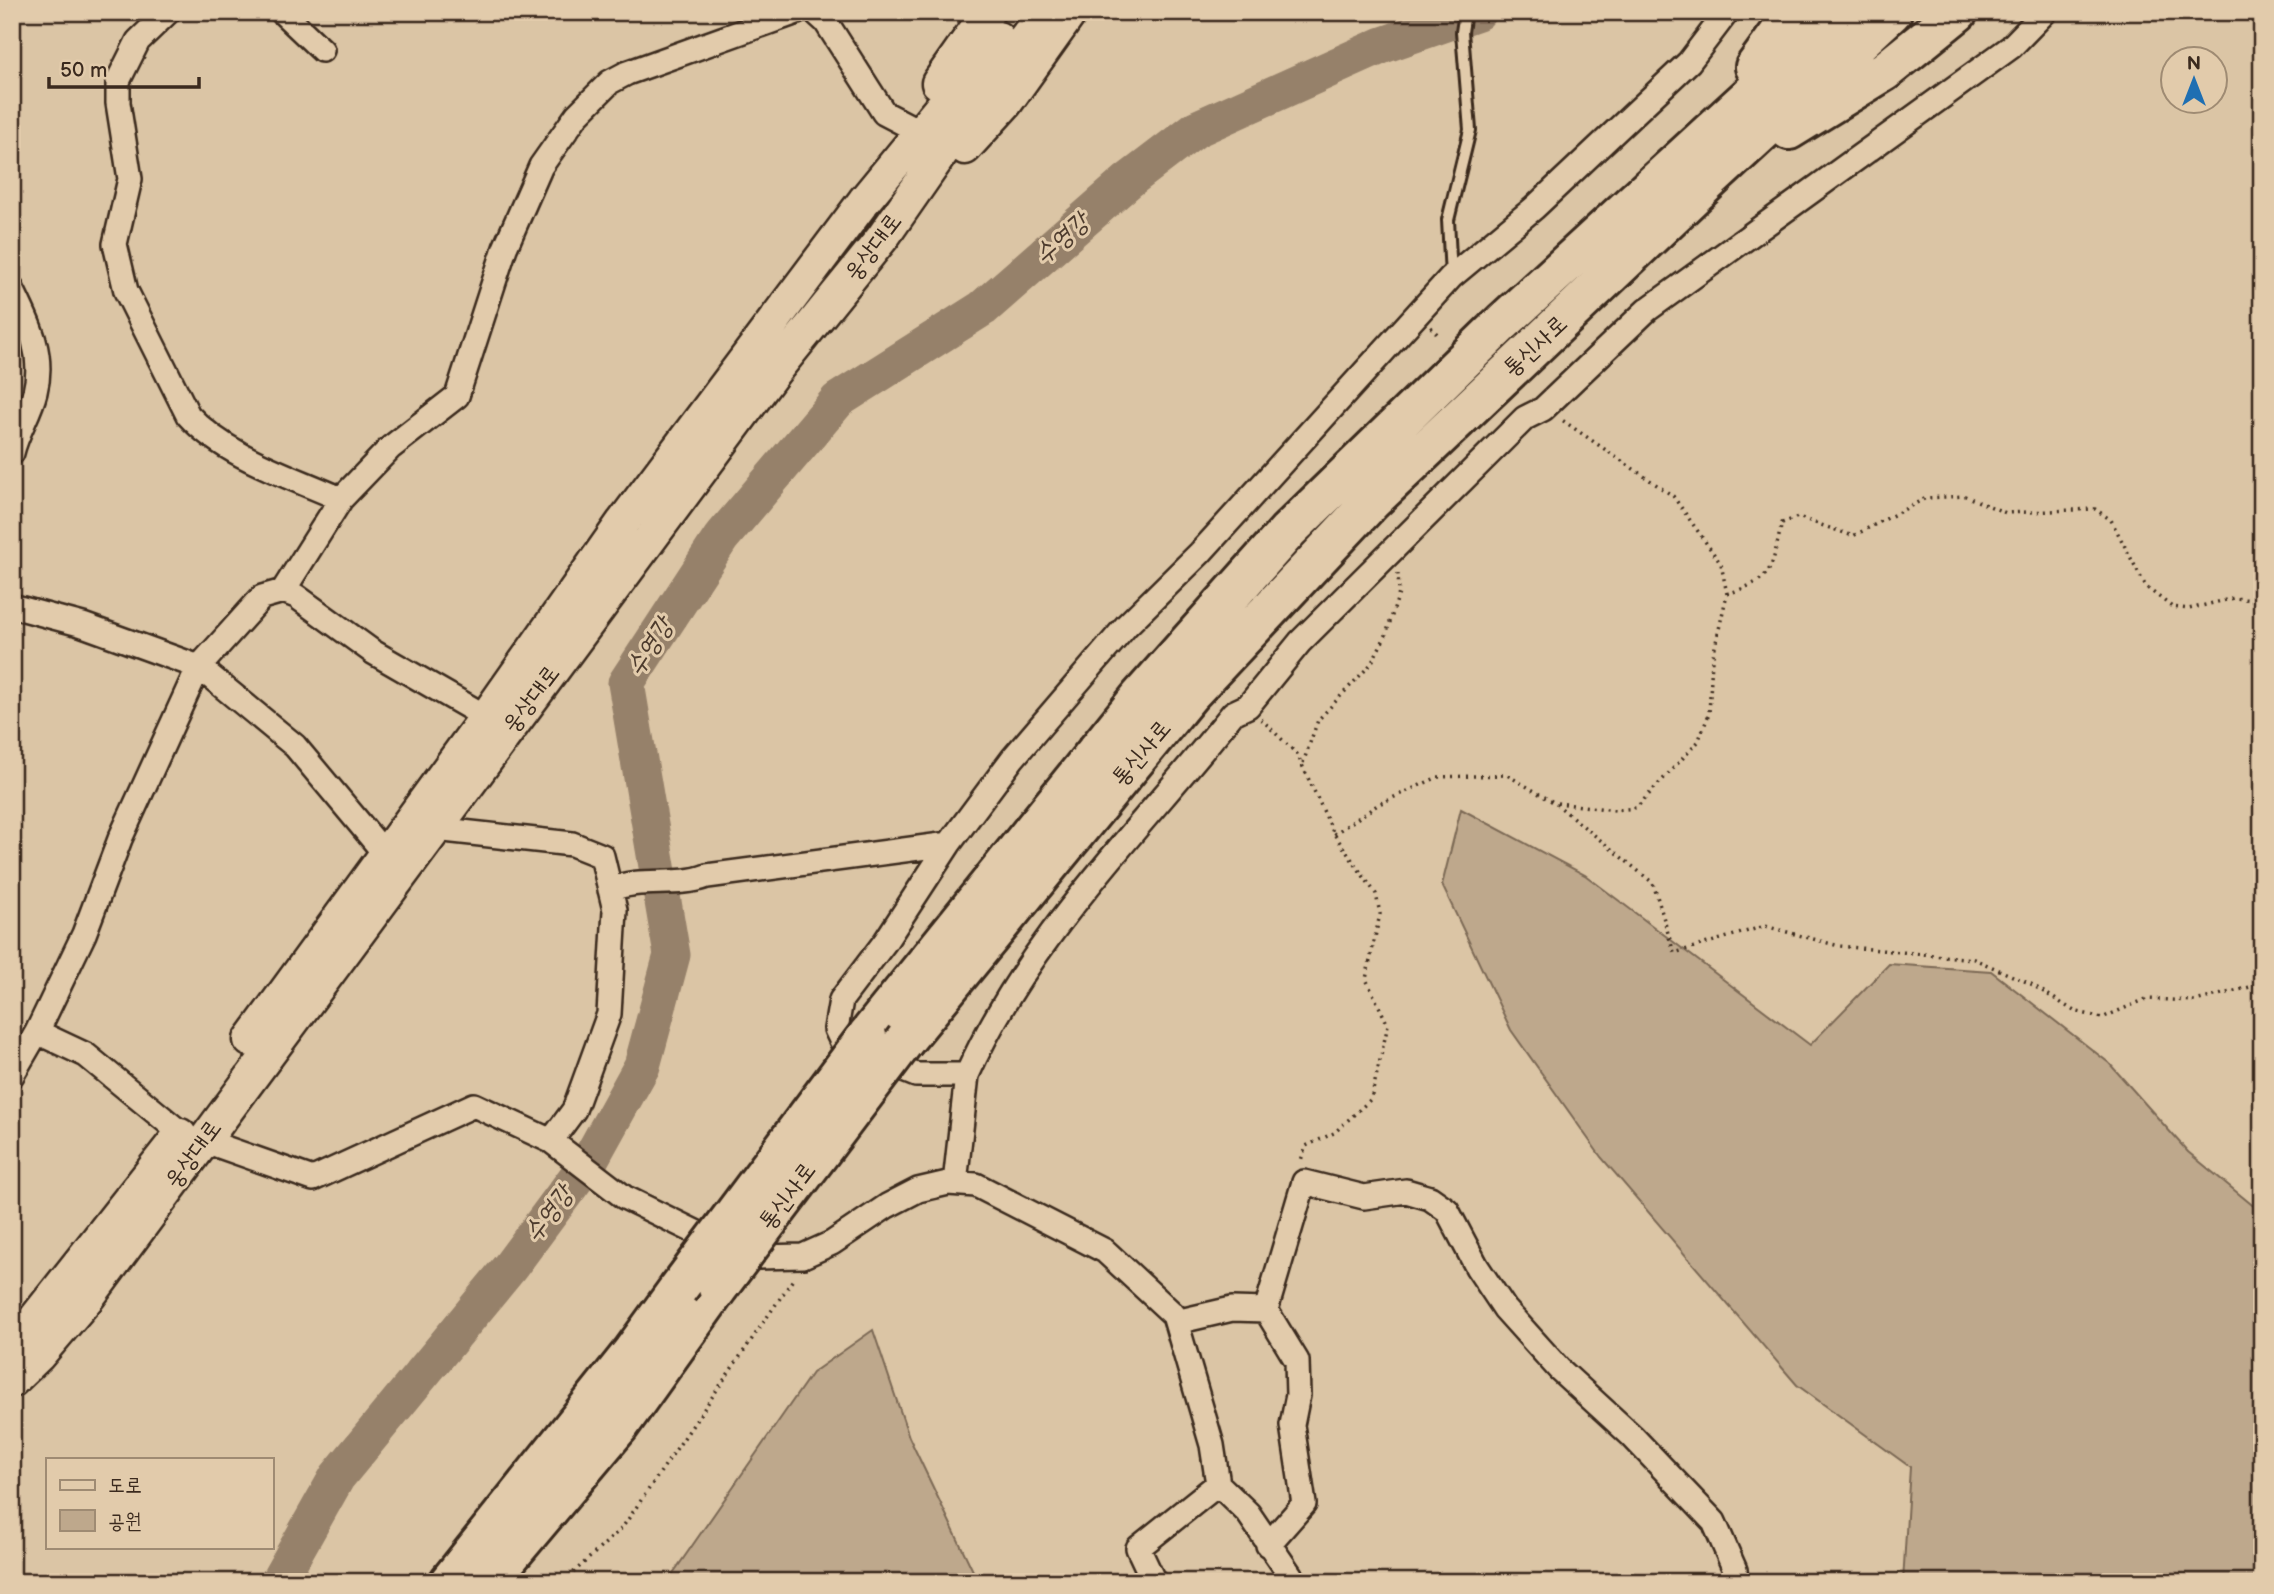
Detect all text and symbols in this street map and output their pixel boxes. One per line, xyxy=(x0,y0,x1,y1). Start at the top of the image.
scale bar xyxy=(49,46,200,90)
north arrow xyxy=(2158,46,2228,116)
text: N xyxy=(2187,53,2201,76)
text: 50 m xyxy=(60,58,107,83)
water label: 수영강 xyxy=(1028,205,1098,271)
street label: 웅상대로 xyxy=(838,207,908,287)
street label: 통신사로 xyxy=(1497,309,1573,383)
water label: 수영강 xyxy=(620,610,682,682)
street label: 웅상대로 xyxy=(496,659,566,739)
street label: 통신사로 xyxy=(1105,714,1177,792)
street label: 웅상대로 xyxy=(159,1114,227,1194)
street label: 통신사로 xyxy=(752,1156,822,1236)
water label: 수영강 xyxy=(518,1177,582,1248)
legend xyxy=(46,1458,273,1548)
text: 도로 xyxy=(108,1473,142,1498)
text: 공원 xyxy=(108,1509,142,1534)

